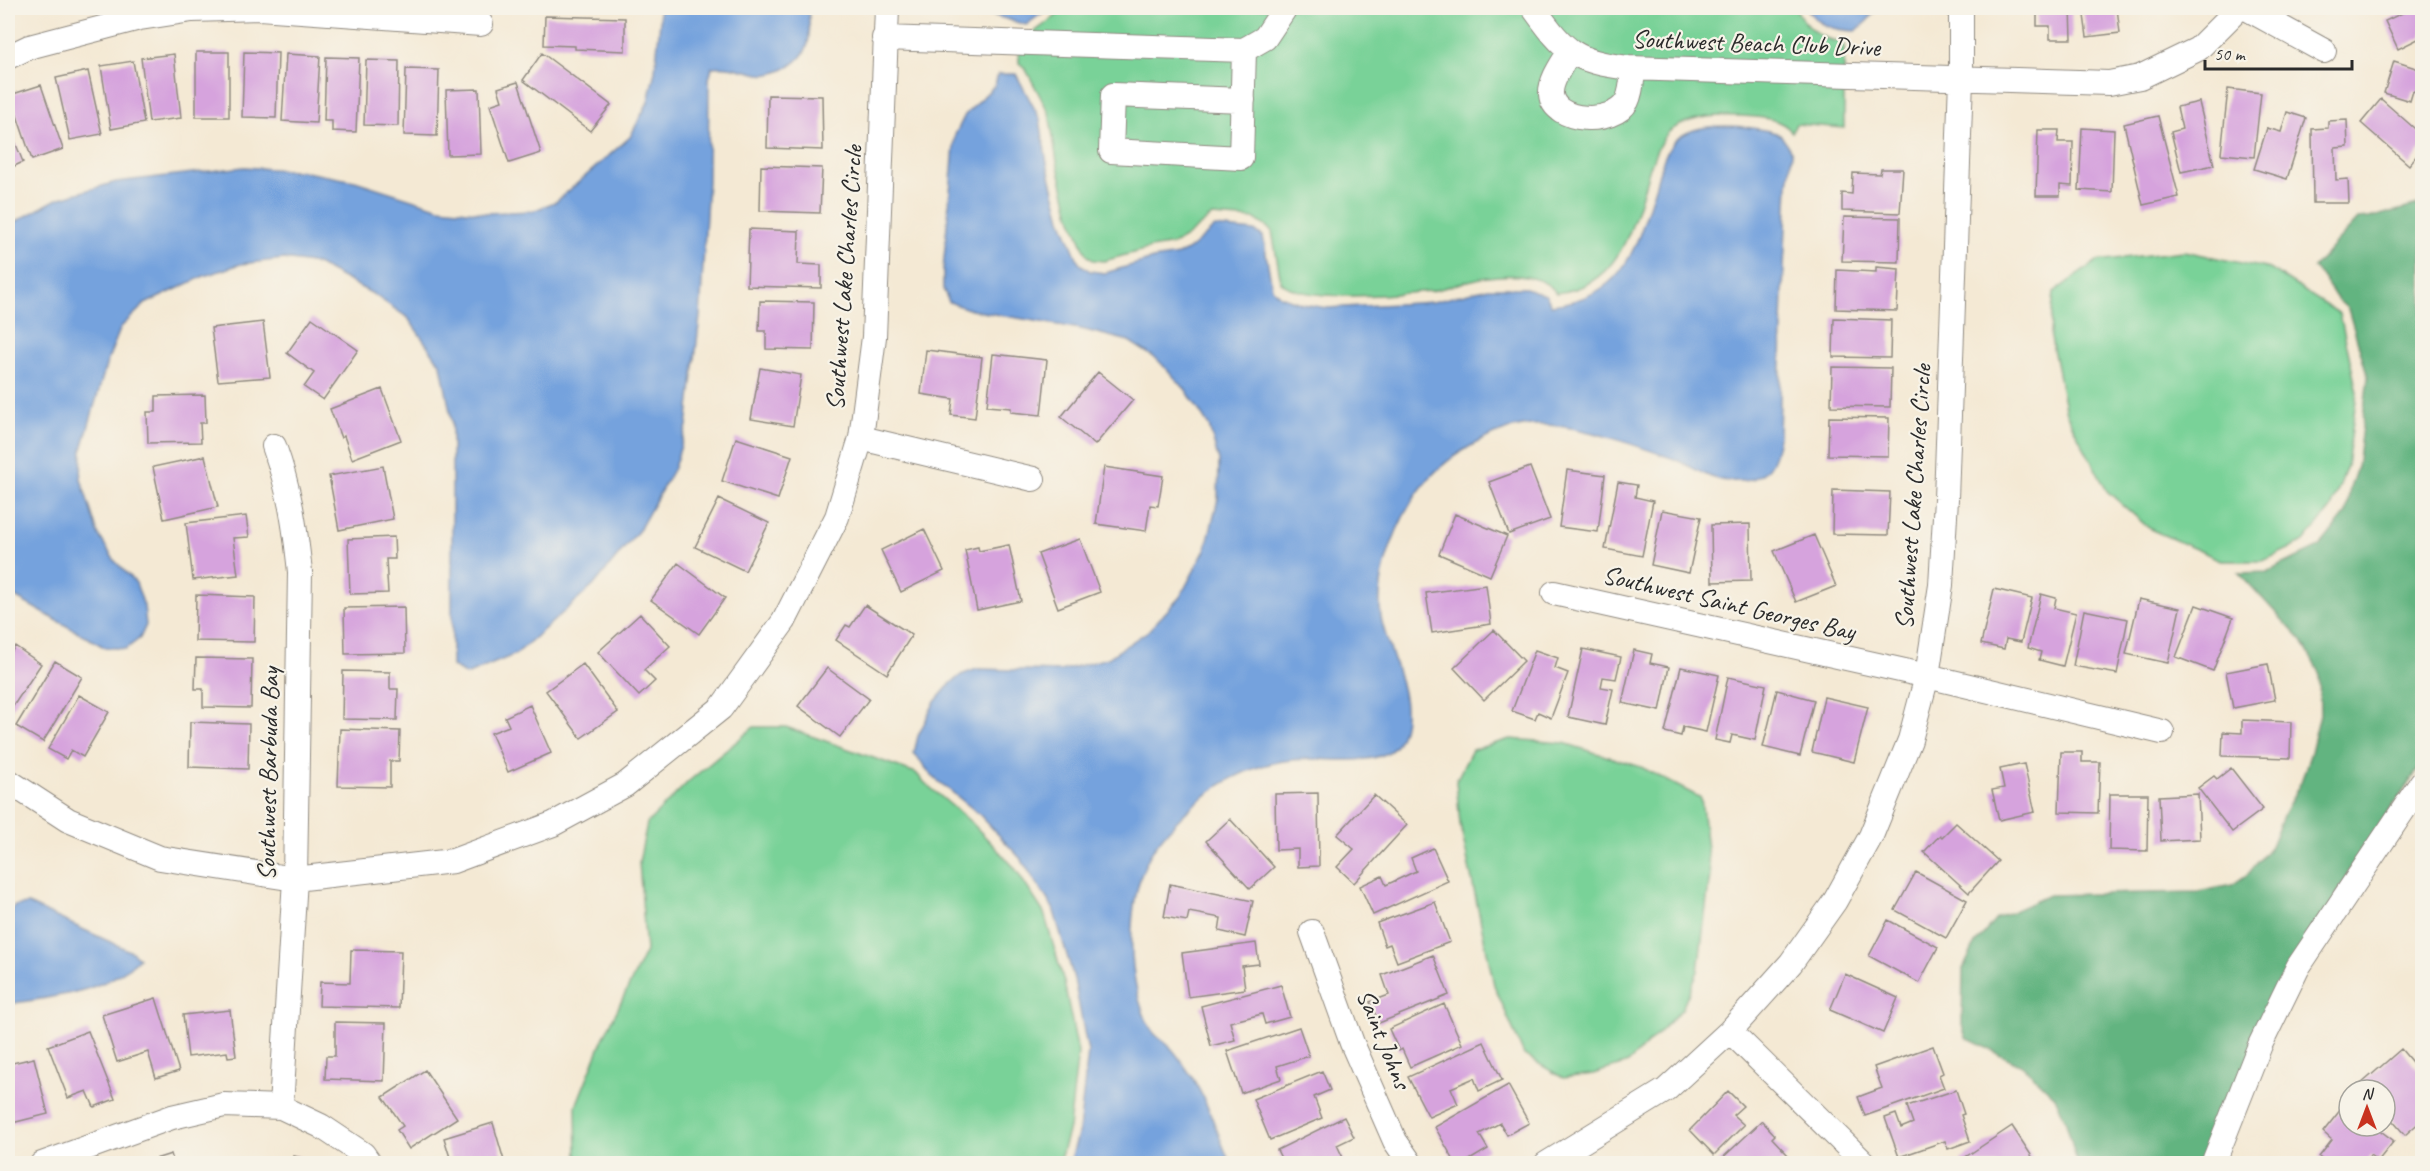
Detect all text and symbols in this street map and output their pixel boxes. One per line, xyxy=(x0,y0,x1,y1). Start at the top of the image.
street label: Southwest Beach Club Drive xyxy=(1631,22,1882,64)
scale bar xyxy=(2205,33,2352,71)
text: 50 m xyxy=(2214,43,2247,65)
street label: Southwest Lake Charles Circle xyxy=(818,143,870,412)
street label: Southwest Lake Charles Circle xyxy=(1887,362,1939,631)
street label: Southwest Saint Georges Bay xyxy=(1599,558,1861,649)
street label: Southwest Barbuda Bay xyxy=(250,665,286,881)
street label: Saint Johns xyxy=(1349,984,1420,1096)
north arrow xyxy=(2337,1078,2397,1138)
text: N xyxy=(2362,1084,2375,1104)

